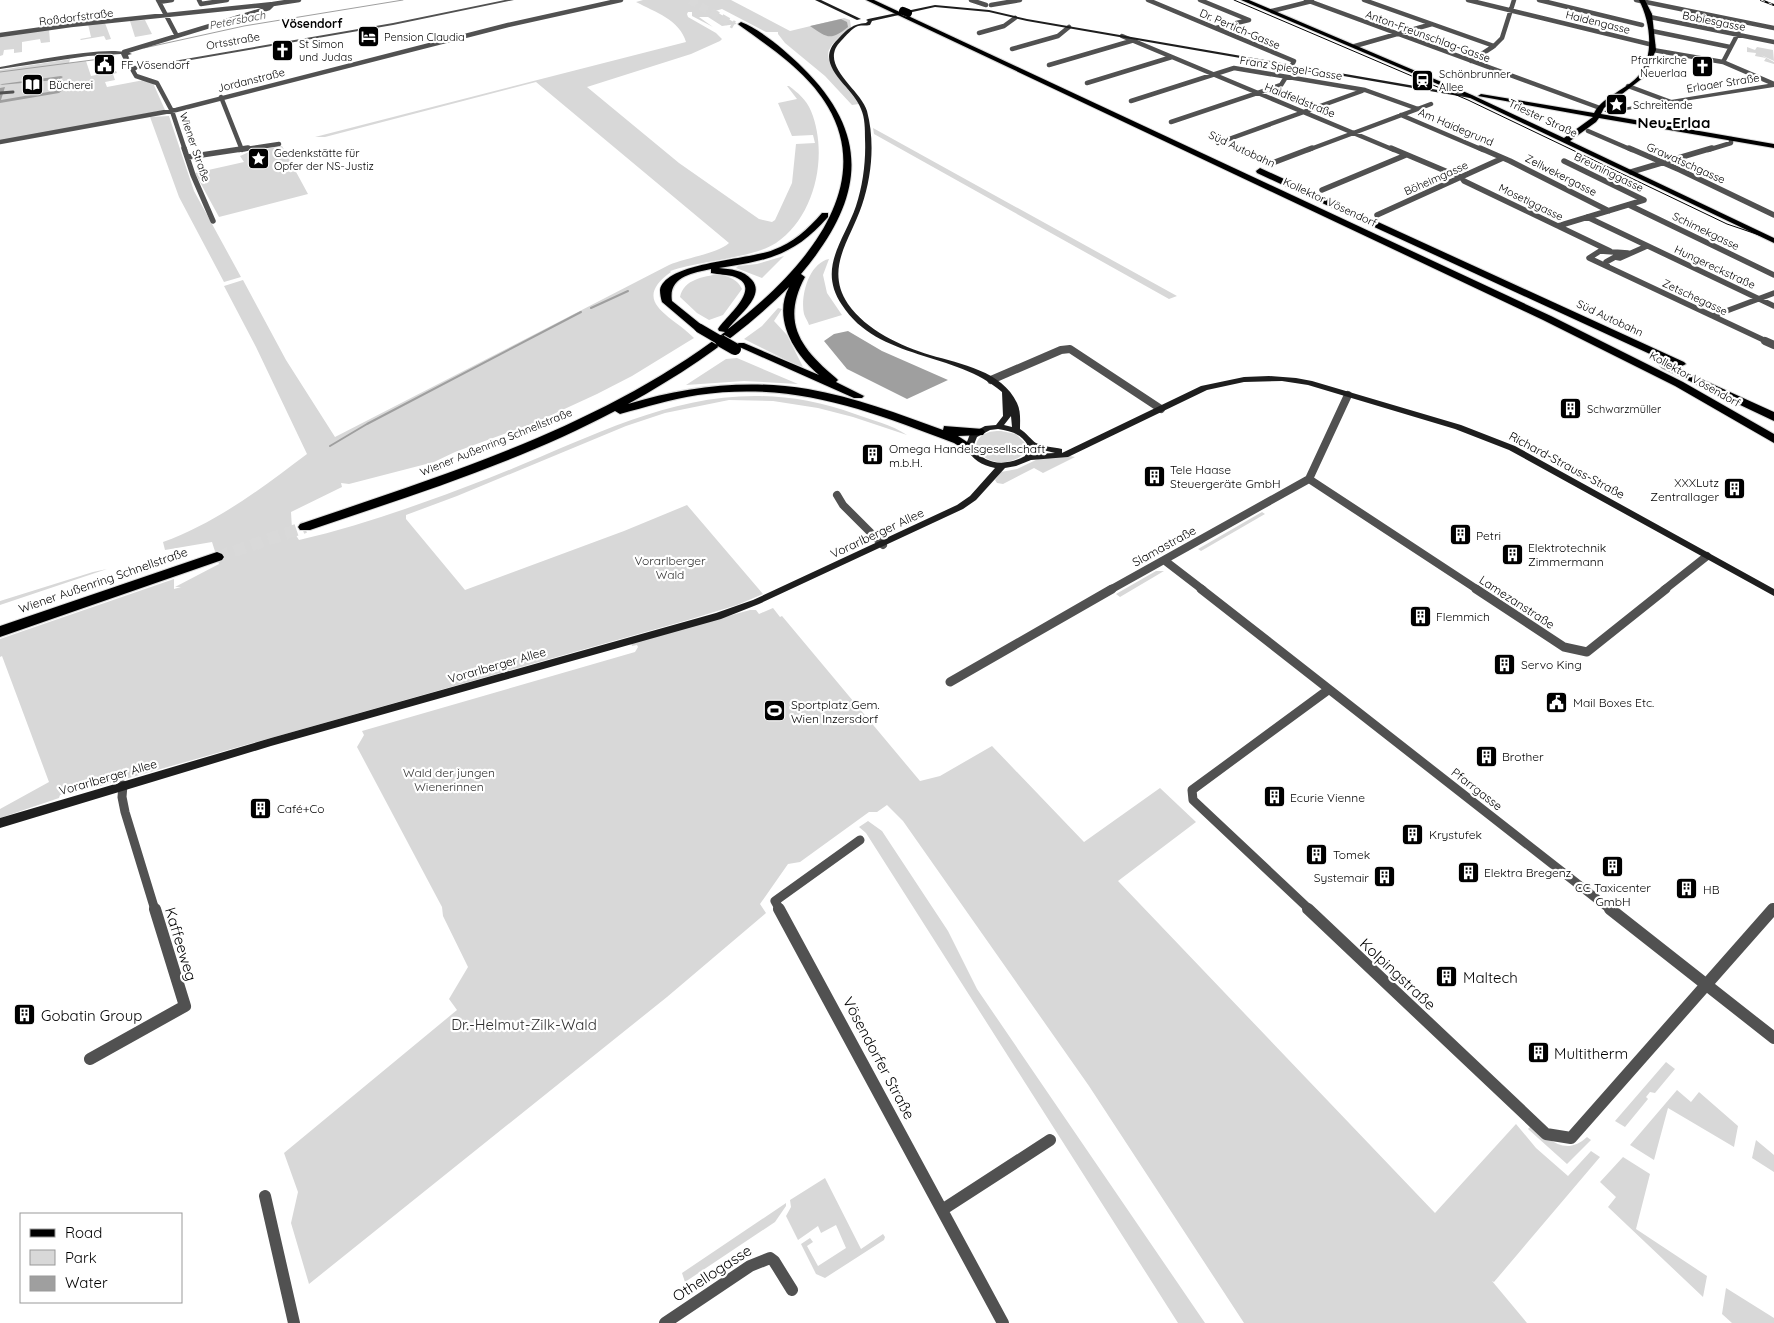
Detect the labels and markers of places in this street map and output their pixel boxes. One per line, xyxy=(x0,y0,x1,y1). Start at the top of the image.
hotel icon: Pension Claudia xyxy=(356,25,380,49)
place label: Pension Claudia xyxy=(384,30,465,44)
place label: St Simon und Judas xyxy=(299,37,352,64)
church icon: St Simon und Judas xyxy=(271,38,295,62)
public building icon: FF Vösendorf xyxy=(93,53,117,77)
place label: Pfarrkirche Neuerlaa xyxy=(1631,53,1687,80)
church icon: Pfarrkirche Neuerlaa xyxy=(1691,54,1715,78)
place label: FF Vösendorf xyxy=(121,58,190,72)
place label: Schönbrunner Allee xyxy=(1439,67,1511,94)
station icon: Schönbrunner Allee xyxy=(1411,68,1435,92)
library icon: Bücherei xyxy=(21,73,45,97)
place label: Bücherei xyxy=(49,78,93,92)
place icon: Schreitende xyxy=(1605,93,1629,117)
place label: Schreitende xyxy=(1633,98,1693,112)
place label: Gedenkstätte für Opfer der NS-Justiz xyxy=(274,146,374,173)
place icon: Gedenkstätte für Opfer der NS-Justiz xyxy=(246,147,270,171)
building icon: Schwarzmüller xyxy=(1559,397,1583,421)
place label: Schwarzmüller xyxy=(1587,402,1662,416)
place label: Omega Handelsgesellschaft m.b.H. xyxy=(889,441,1045,470)
building icon: Omega Handelsgesellschaft m.b.H. xyxy=(861,443,885,467)
place label: Tele Haase Steuergeräte GmbH xyxy=(1170,462,1281,491)
building icon: Tele Haase Steuergeräte GmbH xyxy=(1142,464,1166,488)
place label: XXXLutz Zentrallager xyxy=(1650,475,1719,504)
building icon: XXXLutz Zentrallager xyxy=(1723,477,1747,501)
building icon: Petri xyxy=(1448,523,1472,547)
place label: Petri xyxy=(1476,528,1501,543)
place label: Elektrotechnik Zimmermann xyxy=(1528,540,1606,569)
building icon: Elektrotechnik Zimmermann xyxy=(1500,542,1524,566)
building icon: Flemmich xyxy=(1408,604,1432,628)
place label: Flemmich xyxy=(1436,609,1490,624)
building icon: Servo King xyxy=(1493,652,1517,676)
place label: Servo King xyxy=(1521,657,1582,672)
public building icon: Mail Boxes Etc. xyxy=(1545,690,1569,714)
place label: Mail Boxes Etc. xyxy=(1573,695,1654,710)
place label: Sportplatz Gem. Wien Inzersdorf xyxy=(791,697,880,726)
sports icon: Sportplatz Gem. Wien Inzersdorf xyxy=(763,699,787,723)
building icon: Brother xyxy=(1474,744,1498,768)
place label: Brother xyxy=(1502,749,1544,764)
building icon: Ecurie Vienne xyxy=(1262,785,1286,809)
place label: Ecurie Vienne xyxy=(1290,790,1365,805)
building icon: Café+Co xyxy=(249,796,273,820)
place label: Café+Co xyxy=(277,801,325,816)
building icon: Krystufek xyxy=(1401,822,1425,846)
place label: Krystufek xyxy=(1429,827,1482,842)
building icon: Tomek xyxy=(1305,842,1329,866)
place label: Tomek xyxy=(1333,847,1370,862)
building icon: CC Taxicenter GmbH xyxy=(1601,854,1625,878)
building icon: Elektra Bregenz xyxy=(1456,860,1480,884)
building icon: Systemair xyxy=(1373,865,1397,889)
place label: Elektra Bregenz xyxy=(1484,865,1572,880)
place label: Systemair xyxy=(1314,870,1369,885)
building icon: HB xyxy=(1675,877,1699,901)
place label: CC Taxicenter GmbH xyxy=(1575,880,1651,909)
place label: HB xyxy=(1703,882,1720,897)
building icon: Maltech xyxy=(1435,965,1459,989)
place label: Maltech xyxy=(1463,968,1518,987)
building icon: Gobatin Group xyxy=(13,1003,37,1027)
place label: Gobatin Group xyxy=(41,1006,142,1025)
building icon: Multitherm xyxy=(1526,1041,1550,1065)
place label: Multitherm xyxy=(1554,1044,1628,1063)

